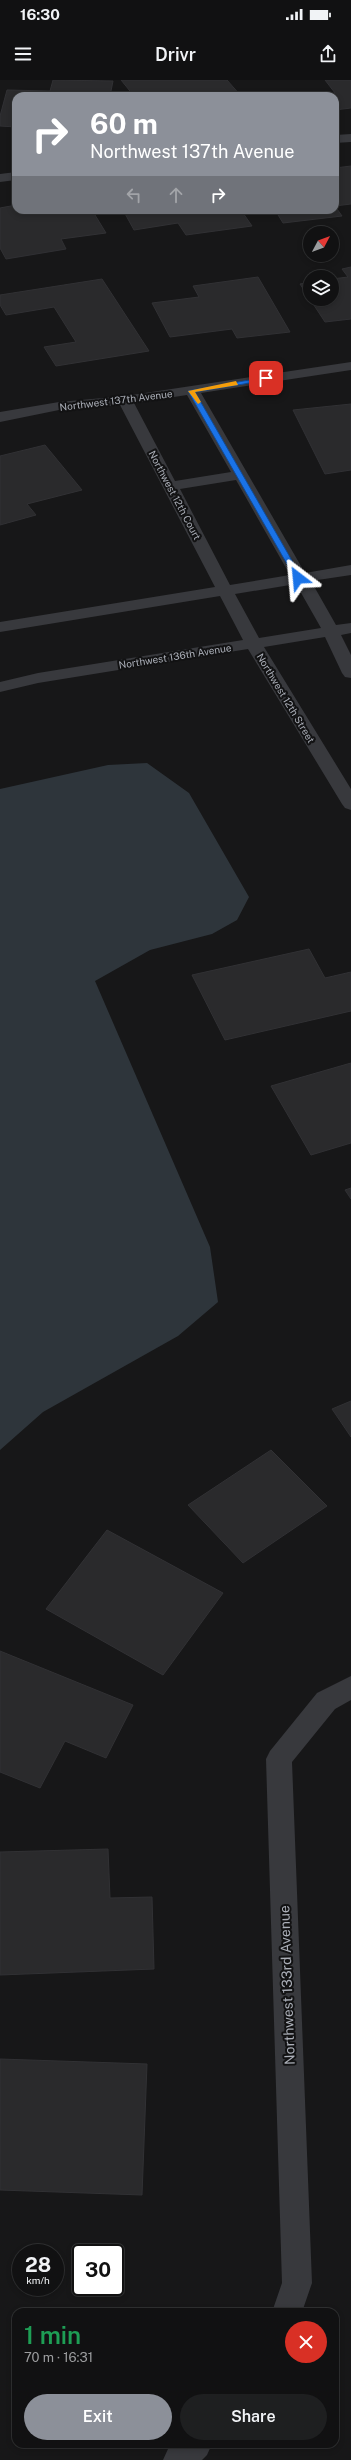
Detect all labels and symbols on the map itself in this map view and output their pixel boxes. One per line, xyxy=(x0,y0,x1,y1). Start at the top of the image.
north arrow xyxy=(303,226,339,262)
pin xyxy=(249,361,283,395)
street label: Northwest 137th Avenue xyxy=(59,387,173,413)
street label: Northwest 12th Court xyxy=(146,448,204,542)
position arrow xyxy=(277,557,319,599)
street label: Northwest 136th Avenue xyxy=(118,641,233,671)
street label: Northwest 12th Street xyxy=(255,651,318,745)
street label: Northwest 133rd Avenue xyxy=(276,1905,298,2065)
speed limit sign: 30 xyxy=(72,2244,124,2296)

